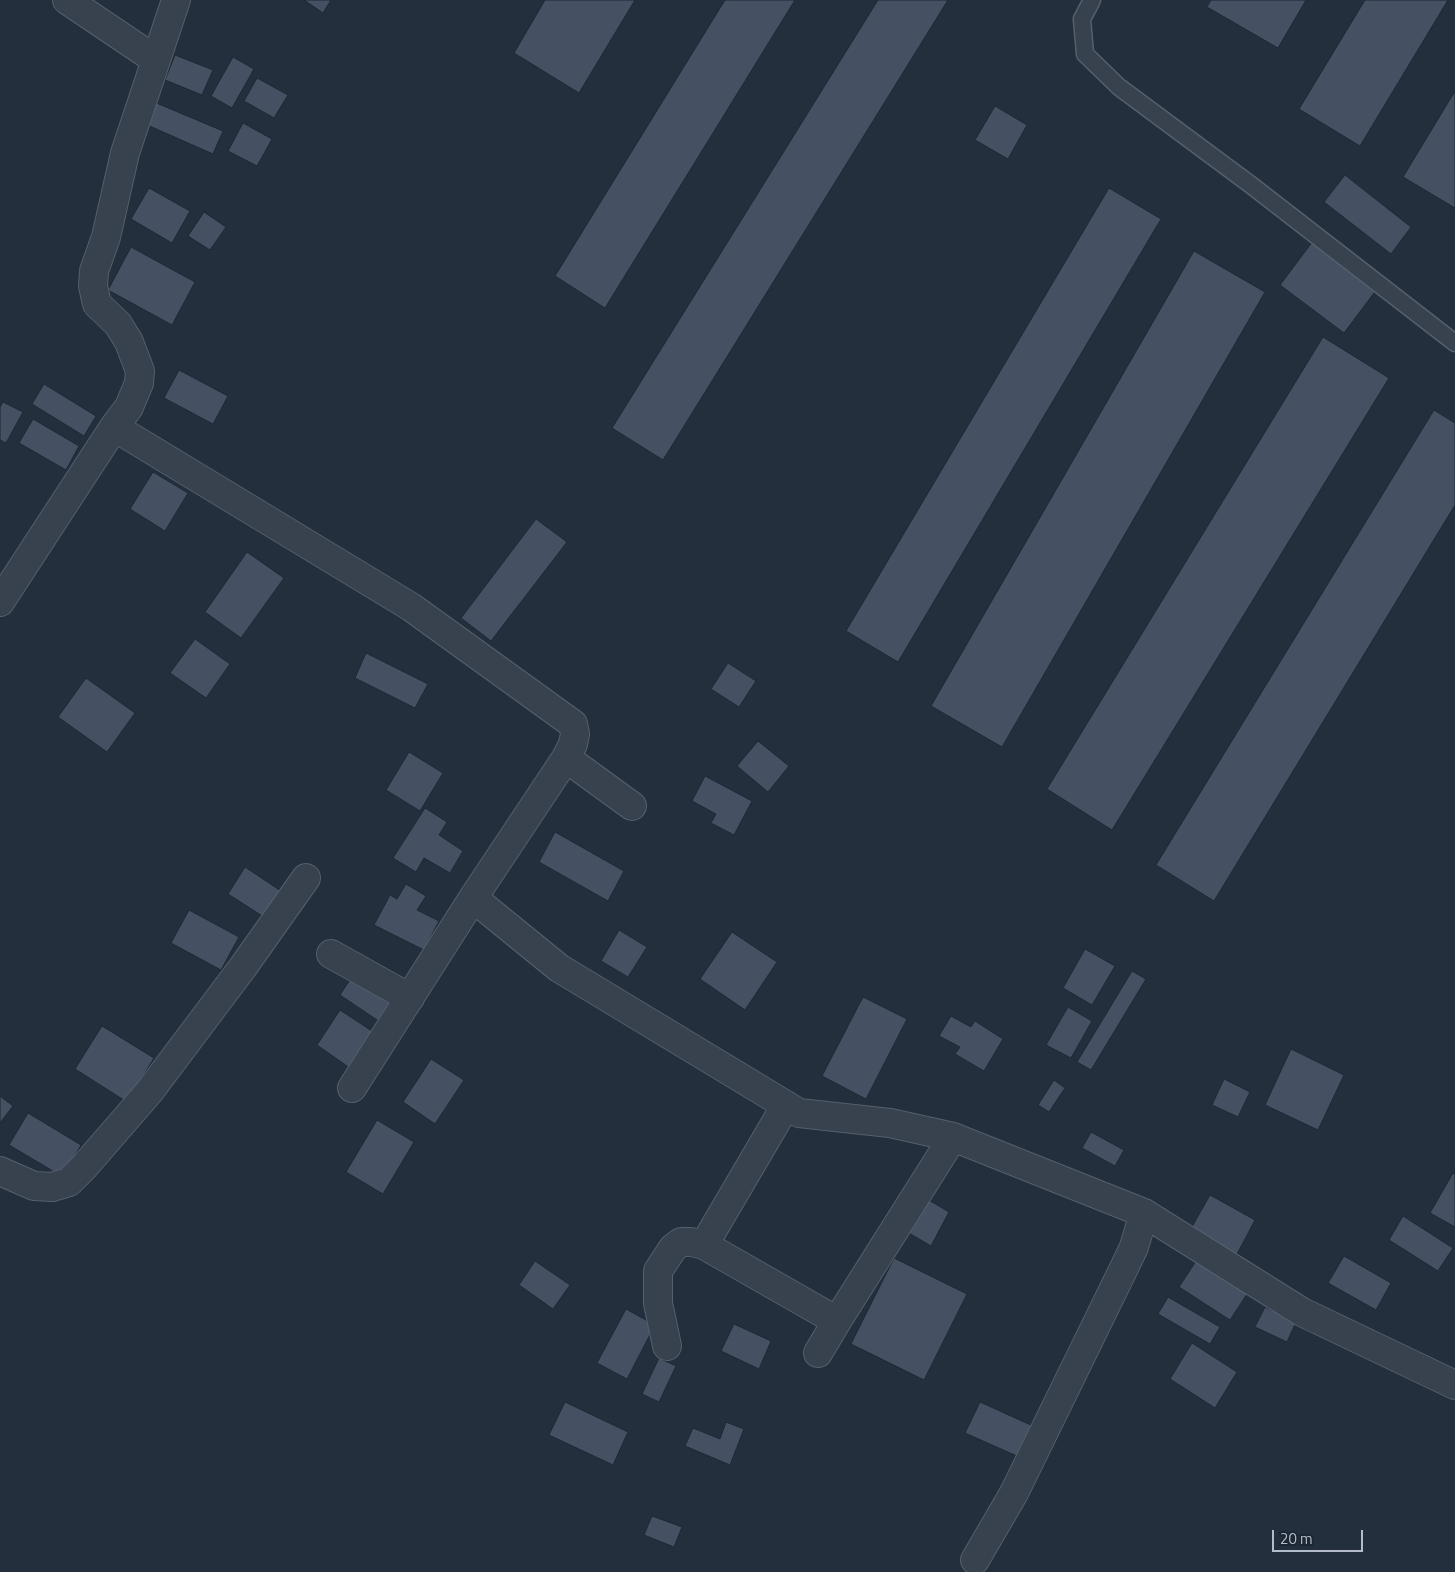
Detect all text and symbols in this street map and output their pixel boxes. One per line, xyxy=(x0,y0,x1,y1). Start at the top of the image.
scale bar xyxy=(1275,1520,1366,1552)
text: 20 m xyxy=(1280,1527,1313,1550)

